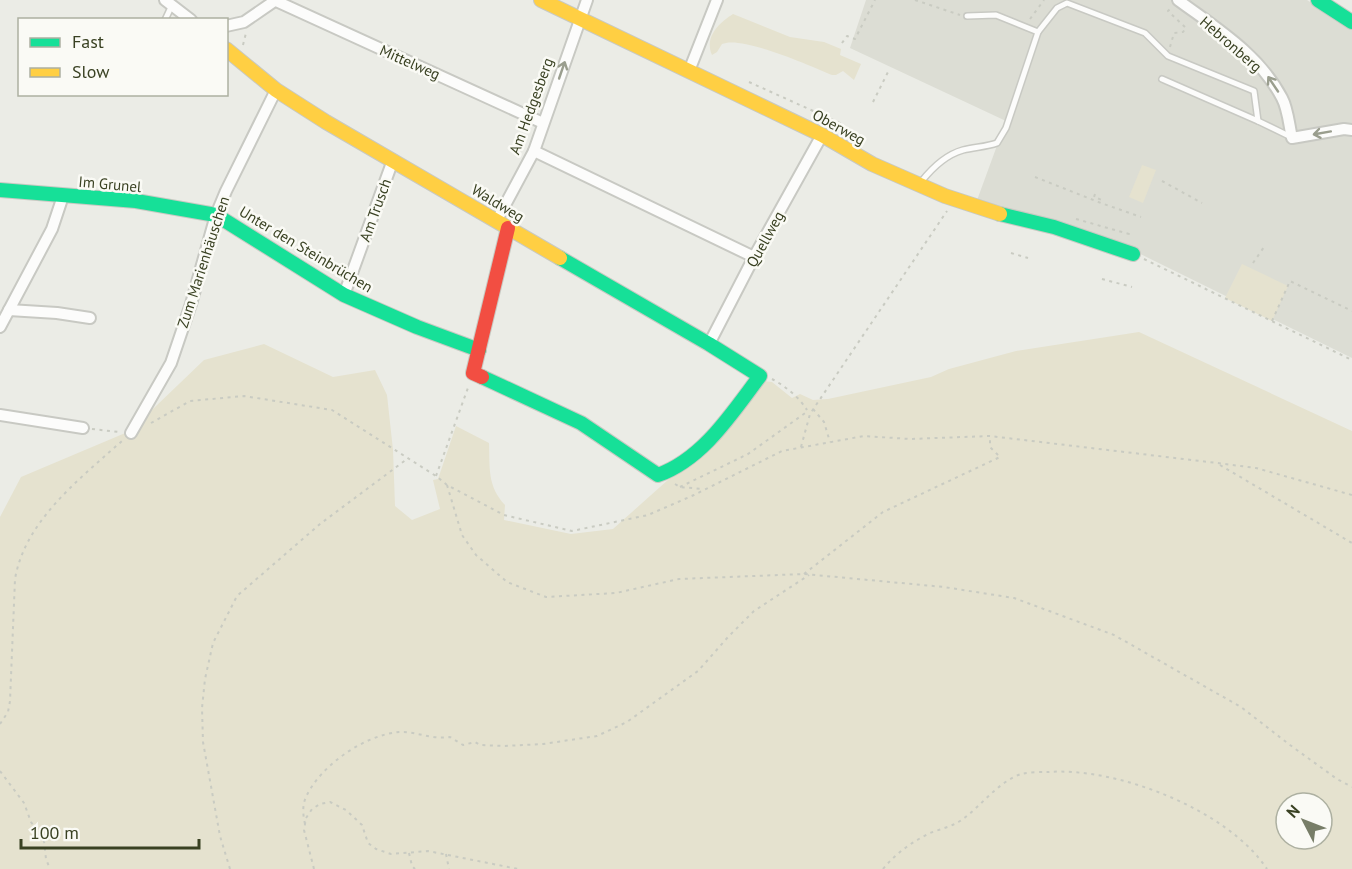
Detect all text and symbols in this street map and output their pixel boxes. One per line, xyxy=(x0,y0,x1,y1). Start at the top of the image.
street label: Hebronberg xyxy=(1196,12,1266,76)
legend xyxy=(18,18,228,96)
text: Fast xyxy=(72,30,104,53)
street label: Mittelweg xyxy=(377,40,443,84)
street label: Am Hedgesberg xyxy=(505,55,557,157)
text: Slow xyxy=(72,60,110,83)
one-way arrow xyxy=(557,62,568,80)
one-way arrow xyxy=(1267,76,1279,92)
street label: Oberweg xyxy=(809,105,869,149)
one-way arrow xyxy=(1313,128,1332,139)
street label: Im Grunel xyxy=(78,172,143,196)
street label: Am Trusch xyxy=(355,176,395,244)
street label: Waldweg xyxy=(468,180,528,226)
street label: Zum Marienhäuschen xyxy=(173,194,233,330)
street label: Unter den Steinbrüchen xyxy=(236,202,376,296)
street label: Quellweg xyxy=(742,208,788,270)
north arrow xyxy=(1274,791,1334,851)
text: N xyxy=(1282,800,1304,822)
scale bar xyxy=(21,812,200,850)
text: 100 m xyxy=(30,821,79,844)

